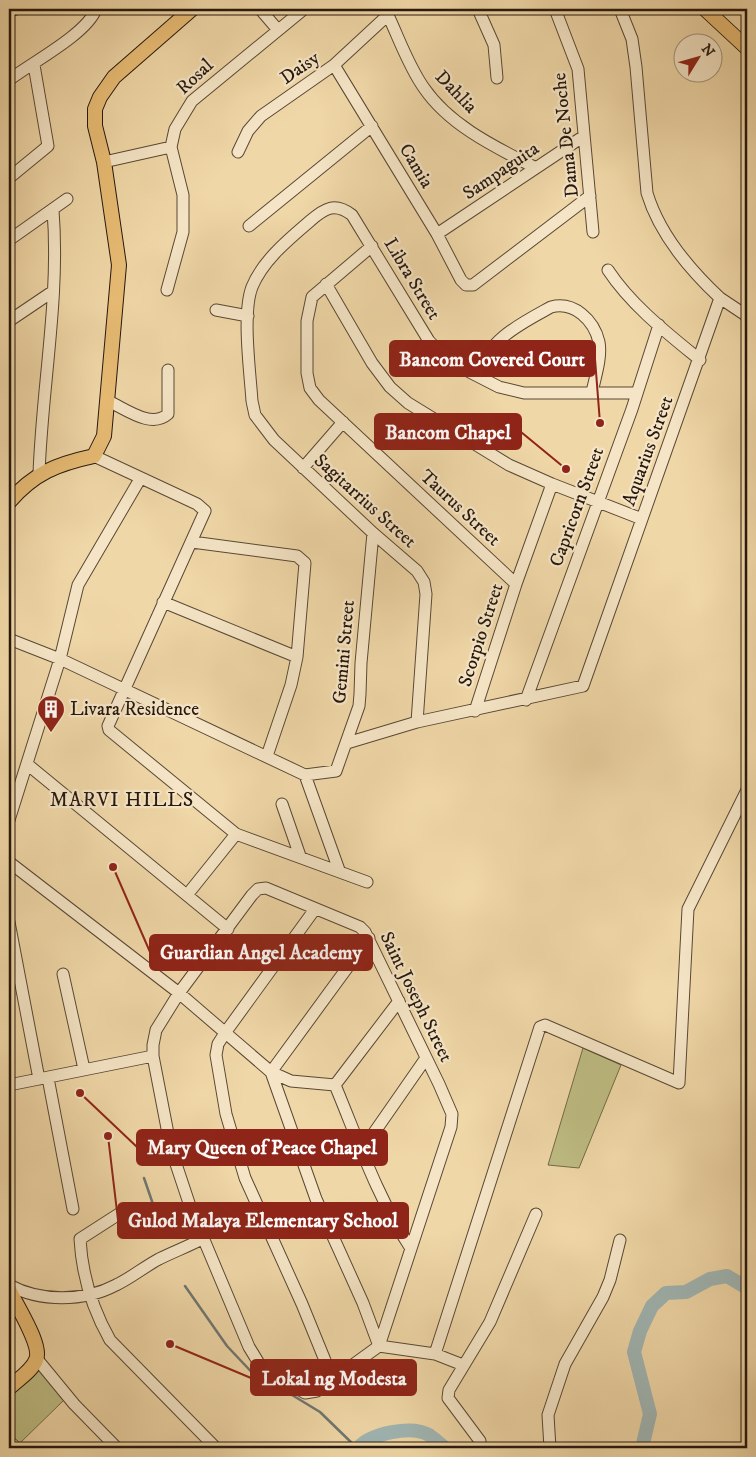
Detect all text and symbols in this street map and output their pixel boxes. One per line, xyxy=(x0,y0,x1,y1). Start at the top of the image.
north arrow xyxy=(674,32,724,82)
text: N xyxy=(697,41,719,61)
street label: Daisy xyxy=(276,46,325,90)
street label: Rosal xyxy=(172,54,218,100)
street label: Dahlia xyxy=(430,66,482,118)
street label: Dama De Noche xyxy=(548,71,584,198)
street label: Sampaguita xyxy=(458,137,544,205)
street label: Camia xyxy=(394,140,438,192)
street label: Libra Street xyxy=(379,234,445,324)
callout: Bancom Covered Court xyxy=(390,341,595,376)
text: Bancom Covered Court xyxy=(399,348,585,373)
street label: Aquarius Street xyxy=(617,393,679,509)
callout: Bancom Chapel xyxy=(375,414,521,449)
text: Bancom Chapel xyxy=(385,421,512,446)
street label: Capricorn Street xyxy=(545,444,609,570)
street label: Sagitarrius Street xyxy=(309,449,421,553)
street label: Taurus Street xyxy=(415,465,505,551)
street label: Scorpio Street xyxy=(454,581,508,689)
street label: Gemini Street xyxy=(328,599,360,705)
building icon: Livara Residence xyxy=(36,694,66,733)
place label: Livara Residence xyxy=(70,698,199,721)
district label: MARVI HILLS xyxy=(50,788,194,813)
street label: Saint Joseph Street xyxy=(375,928,457,1066)
callout: Guardian Angel Academy xyxy=(150,935,372,970)
text: Guardian Angel Academy xyxy=(160,941,362,966)
callout: Mary Queen of Peace Chapel xyxy=(137,1130,387,1165)
text: Mary Queen of Peace Chapel xyxy=(147,1136,378,1161)
callout: Gulod Malaya Elementary School xyxy=(118,1203,408,1238)
text: Gulod Malaya Elementary School xyxy=(128,1209,399,1234)
callout: Lokal ng Modesta xyxy=(251,1360,416,1395)
text: Lokal ng Modesta xyxy=(262,1367,407,1392)

